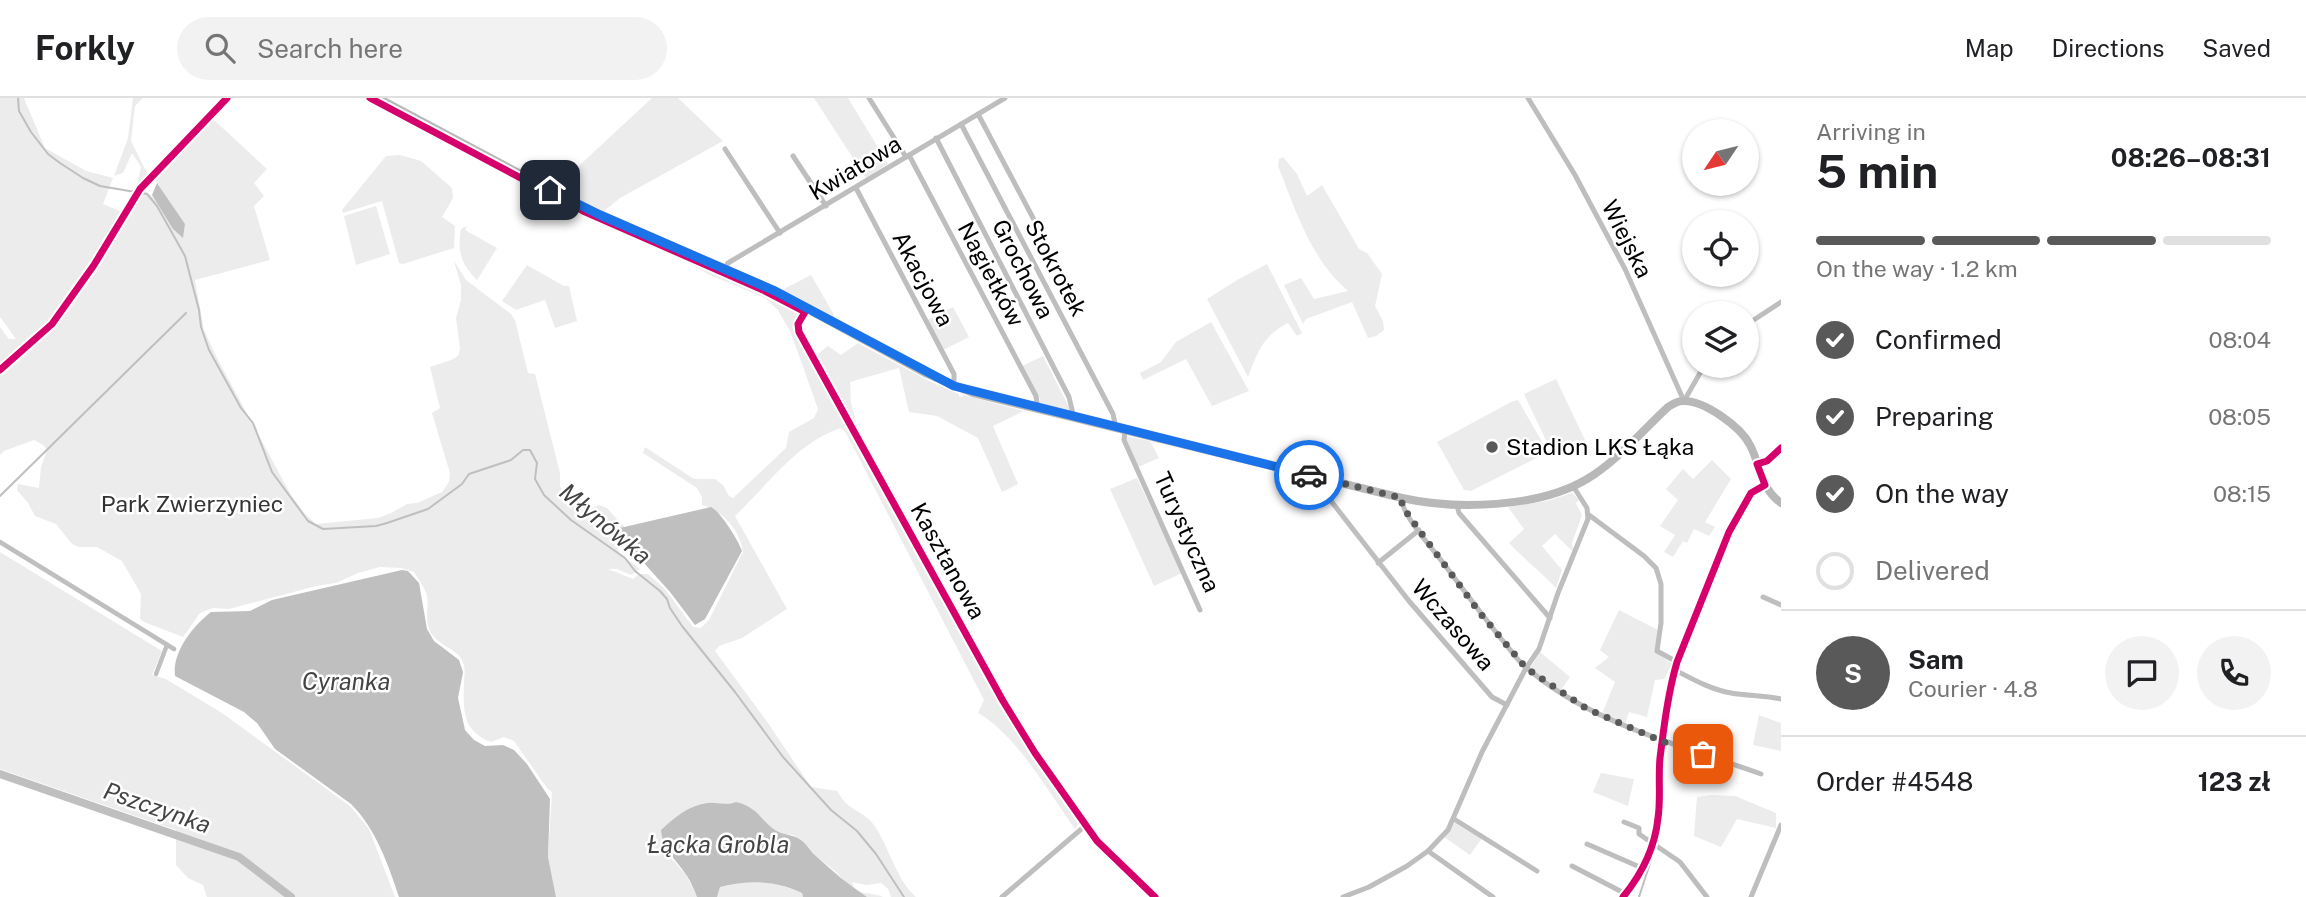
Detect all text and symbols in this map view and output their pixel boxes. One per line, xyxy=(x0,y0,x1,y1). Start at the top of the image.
search box xyxy=(177,17,667,80)
text: Forkly xyxy=(35,29,135,67)
icon: search xyxy=(201,29,239,67)
text: Search here xyxy=(257,33,403,64)
text: Map xyxy=(1965,34,2014,62)
text: Directions xyxy=(2052,34,2164,62)
text: Saved xyxy=(2202,34,2271,62)
text: Arriving in xyxy=(1816,118,1926,145)
north arrow xyxy=(1682,119,1759,196)
map controls xyxy=(1682,119,1759,378)
street label: Kwiatowa xyxy=(804,130,906,206)
text: 08:26–08:31 xyxy=(2111,142,2271,173)
text: 5 min xyxy=(1816,144,1938,198)
pin xyxy=(520,160,580,220)
icon: home xyxy=(531,171,569,209)
street label: Wiejska xyxy=(1596,195,1658,282)
button: locate xyxy=(1682,210,1759,287)
street label: Grochowa xyxy=(987,215,1060,323)
street label: Stokrotek xyxy=(1020,215,1093,321)
street label: Nagietków xyxy=(953,217,1030,331)
street label: Akacjowa xyxy=(887,227,960,331)
text: On the way · 1.2 km xyxy=(1816,255,2018,282)
button: layers xyxy=(1682,301,1759,378)
icon: check xyxy=(1816,321,1854,359)
text: Confirmed xyxy=(1875,324,2002,355)
text: 08:04 xyxy=(2209,326,2271,353)
icon: check xyxy=(1816,398,1854,436)
text: Preparing xyxy=(1875,401,1994,432)
text: 08:05 xyxy=(2208,403,2271,430)
place label: Stadion LKS Łąka xyxy=(1506,433,1694,460)
marker: Stadion LKS Łąka xyxy=(1484,439,1500,455)
courier xyxy=(1274,440,1344,510)
icon: car xyxy=(1290,456,1328,494)
street label: Turystyczna xyxy=(1149,467,1226,596)
icon: check xyxy=(1816,475,1854,513)
water label: Młynówka xyxy=(554,477,657,569)
text: On the way xyxy=(1875,478,2009,509)
text: 08:15 xyxy=(2213,480,2271,507)
park label: Park Zwierzyniec xyxy=(101,490,283,517)
street label: Kasztanowa xyxy=(905,498,991,624)
text: Delivered xyxy=(1875,555,1990,586)
street label: Wczasowa xyxy=(1407,574,1500,676)
button: chat xyxy=(2105,636,2179,710)
button: phone xyxy=(2197,636,2271,710)
text: Sam xyxy=(1908,644,1964,675)
text: S xyxy=(1844,658,1862,689)
water label: Cyranka xyxy=(302,667,390,695)
text: Courier · 4.8 xyxy=(1908,675,2038,702)
pin xyxy=(1673,724,1733,784)
icon: bag xyxy=(1684,735,1722,773)
text: Order #4548 xyxy=(1816,766,1973,797)
text: 123 zł xyxy=(2198,766,2271,797)
water label: Pszczynka xyxy=(100,776,214,838)
water label: Łącka Grobla xyxy=(647,830,789,858)

